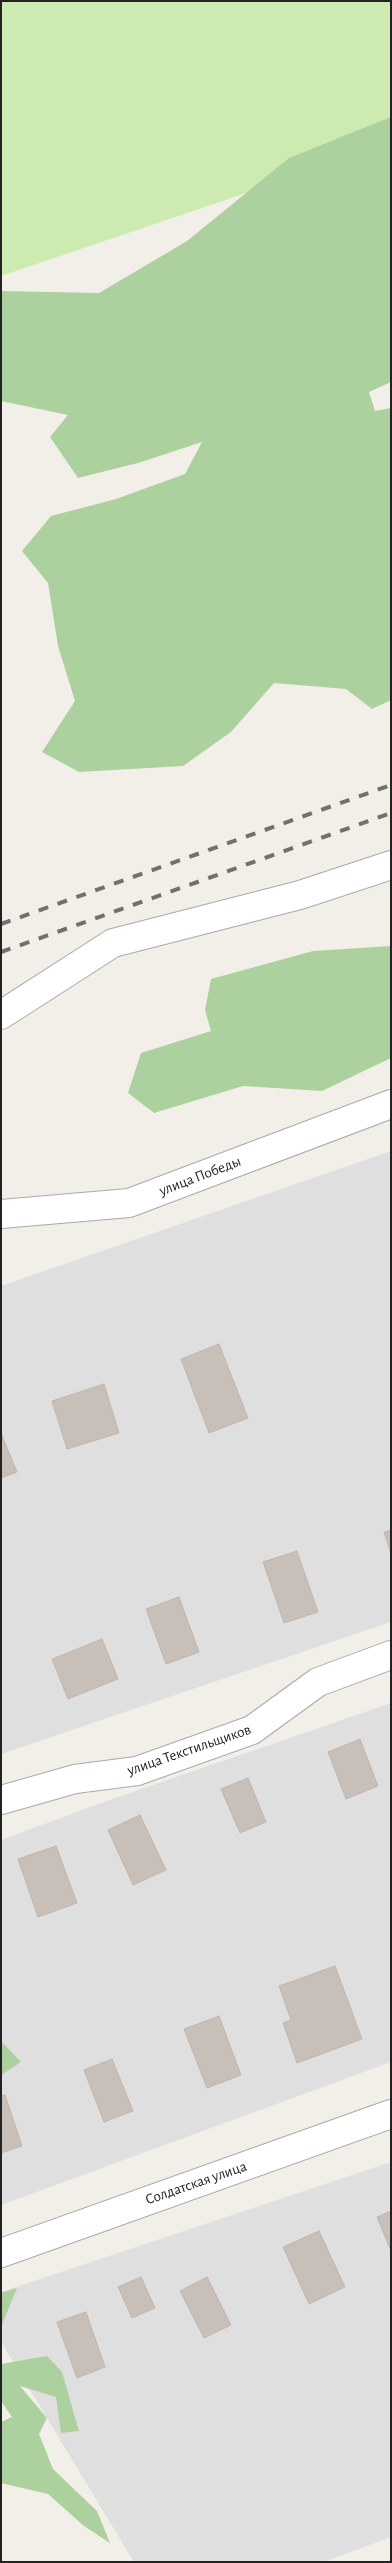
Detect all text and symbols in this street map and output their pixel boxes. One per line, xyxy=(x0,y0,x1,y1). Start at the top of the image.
street label: улица Победы xyxy=(157,1152,243,1200)
street label: улица Текстильщиков xyxy=(125,1720,253,1780)
street label: Солдатская улица xyxy=(143,2157,249,2209)

